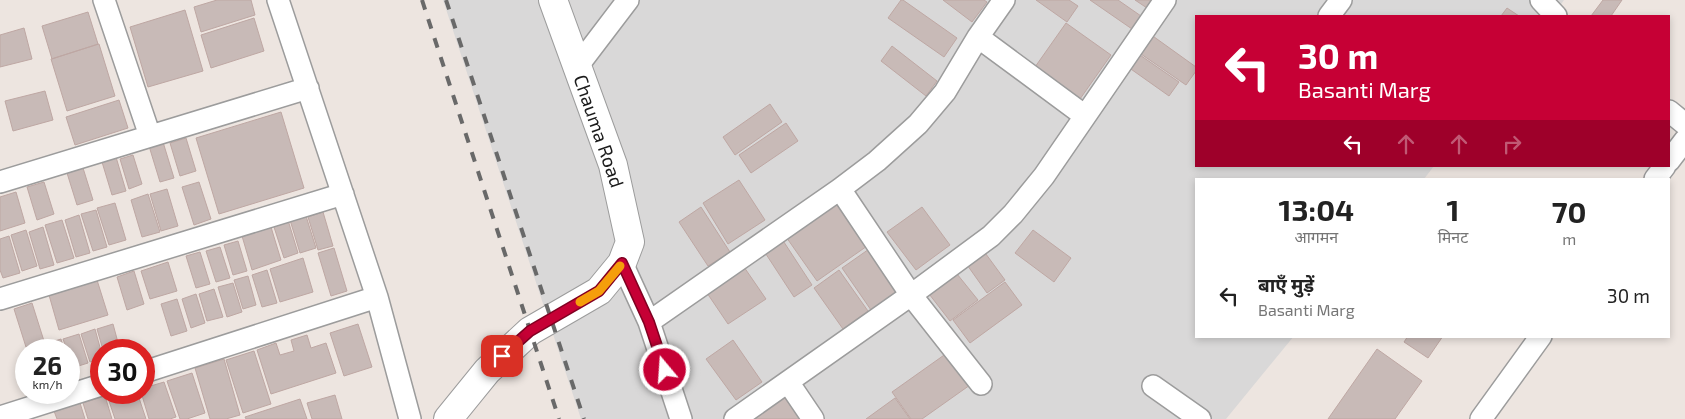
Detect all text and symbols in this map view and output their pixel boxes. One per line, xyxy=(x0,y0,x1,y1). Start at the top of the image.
text: 30 m xyxy=(1298,34,1378,76)
icon: left xyxy=(1215,35,1280,100)
street label: Chauma Road xyxy=(569,71,630,190)
text: Basanti Marg xyxy=(1298,76,1431,102)
icon: left xyxy=(1339,130,1367,158)
icon: ahead xyxy=(1392,130,1420,158)
icon: ahead xyxy=(1445,130,1473,158)
icon: right xyxy=(1498,130,1526,158)
text: 13:04 xyxy=(1278,191,1354,227)
text: 1 xyxy=(1446,191,1459,227)
text: 70 xyxy=(1552,193,1587,229)
text: आगमन xyxy=(1294,227,1338,246)
text: मिनट xyxy=(1438,227,1468,246)
text: m xyxy=(1562,229,1576,248)
text: बाएँ मुड़ें xyxy=(1258,273,1314,296)
icon: left xyxy=(1215,282,1243,310)
text: 30 m xyxy=(1607,284,1650,307)
text: Basanti Marg xyxy=(1258,300,1355,319)
pin xyxy=(481,335,523,377)
speed limit sign: 30 xyxy=(90,339,155,404)
icon: arrive xyxy=(488,342,516,370)
position arrow xyxy=(638,343,690,395)
text: 26 xyxy=(33,350,62,380)
text: km/h xyxy=(33,377,62,391)

